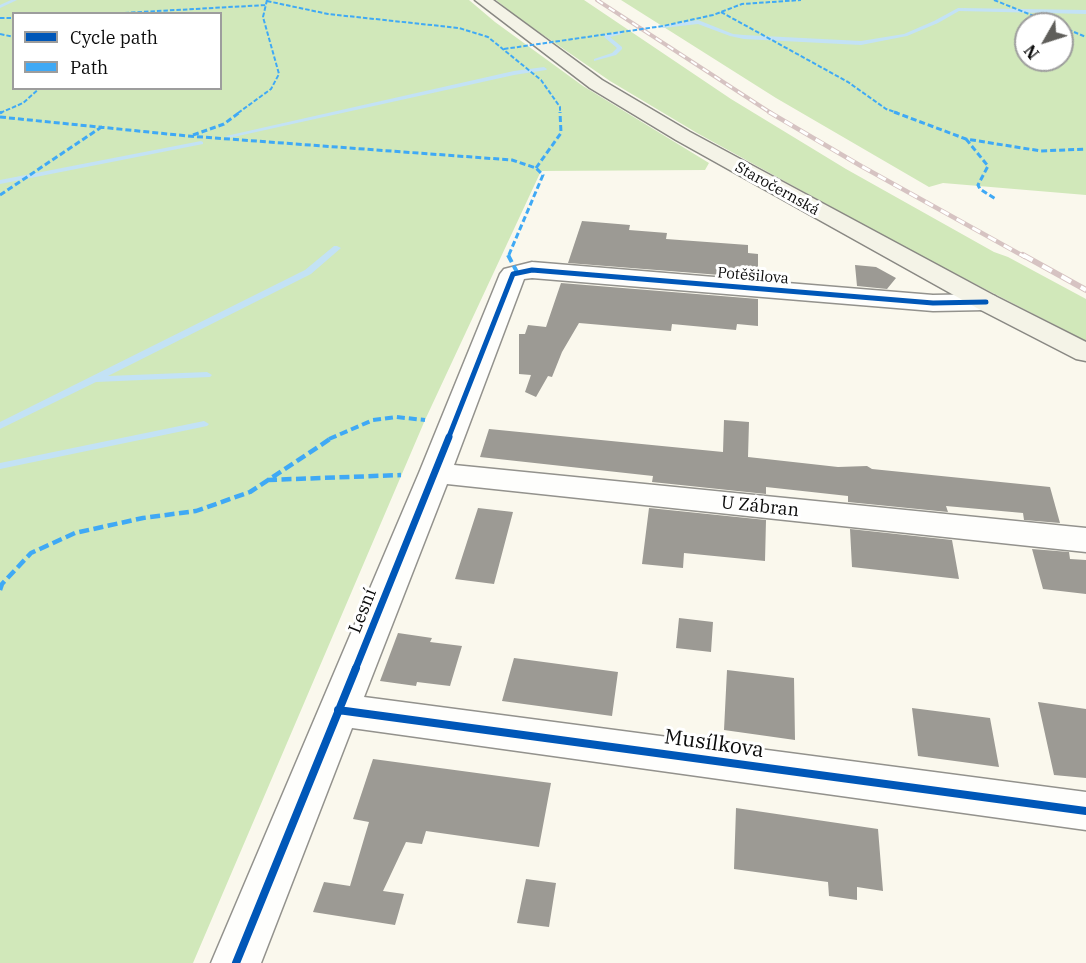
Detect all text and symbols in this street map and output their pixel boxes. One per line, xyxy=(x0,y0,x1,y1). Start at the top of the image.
legend xyxy=(12,12,222,90)
north arrow xyxy=(1014,12,1074,72)
text: Cycle path xyxy=(70,26,158,49)
text: N xyxy=(1020,41,1043,63)
text: Path xyxy=(70,56,108,79)
street label: Staročernská xyxy=(732,158,822,220)
street label: Potěšilova xyxy=(716,264,790,288)
street label: U Zábran xyxy=(720,492,800,522)
street label: Lesní xyxy=(344,585,382,637)
street label: Musílkova xyxy=(663,725,765,763)

